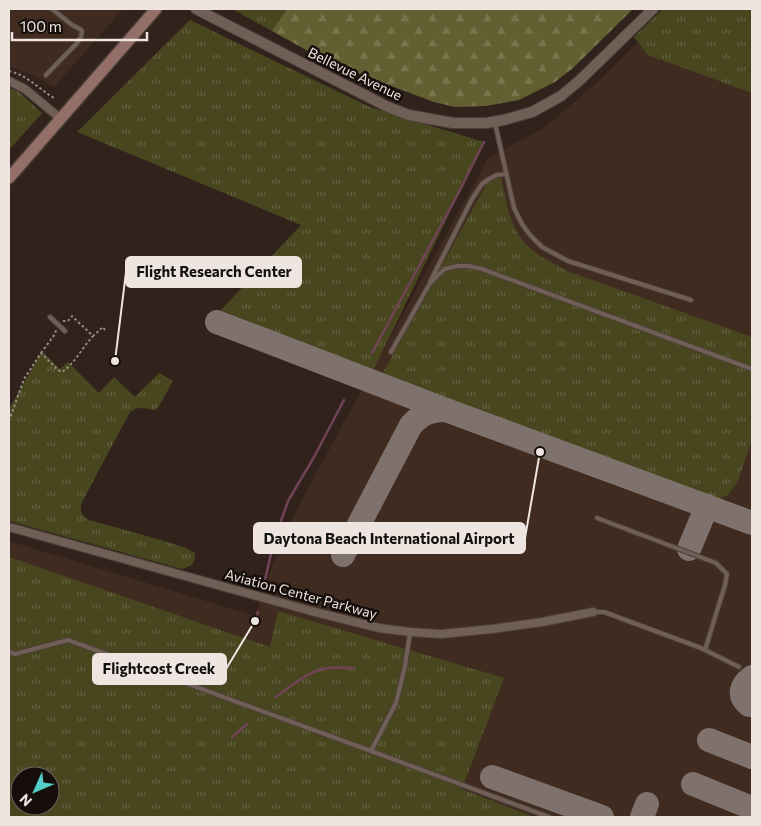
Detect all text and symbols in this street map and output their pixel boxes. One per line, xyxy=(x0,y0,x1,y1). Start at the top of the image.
scale bar xyxy=(12,10,148,42)
text: 100 m xyxy=(20,17,62,35)
street label: Bellevue Avenue xyxy=(305,43,405,104)
callout: Flight Research Center xyxy=(126,257,301,287)
text: Flight Research Center xyxy=(136,262,292,280)
callout: Daytona Beach International Airport xyxy=(254,523,525,553)
text: Daytona Beach International Airport xyxy=(263,529,515,547)
street label: Aviation Center Parkway xyxy=(223,565,379,622)
callout: Flightcost Creek xyxy=(93,654,226,684)
text: Flightcost Creek xyxy=(103,659,216,677)
north arrow xyxy=(10,766,60,816)
text: N xyxy=(16,791,35,810)

